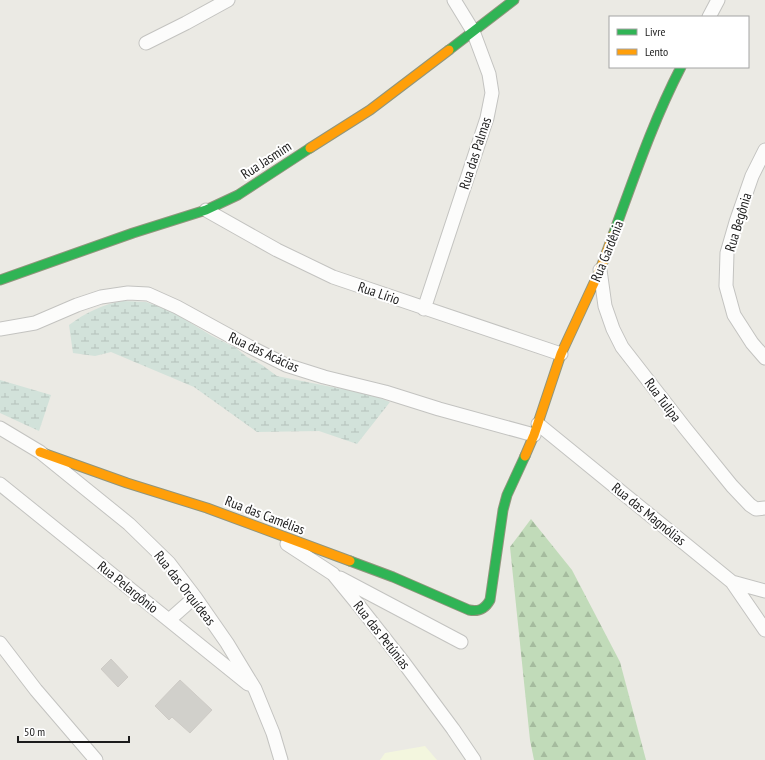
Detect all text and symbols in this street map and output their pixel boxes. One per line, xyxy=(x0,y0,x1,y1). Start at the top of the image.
legend xyxy=(609,16,749,68)
text: Livre xyxy=(645,24,666,39)
text: Lento xyxy=(645,44,668,59)
street label: Rua das Palmas xyxy=(455,114,495,191)
street label: Rua Jasmim xyxy=(237,137,295,183)
street label: Rua Begônia xyxy=(721,190,755,254)
street label: Rua Gardênia xyxy=(587,218,627,284)
street label: Rua Lírio xyxy=(356,277,402,309)
street label: Rua das Acácias xyxy=(226,328,302,376)
street label: Rua Tulipa xyxy=(641,375,685,425)
street label: Rua das Magnólias xyxy=(608,479,690,550)
street label: Rua das Camélias xyxy=(223,492,308,539)
street label: Rua das Orquídeas xyxy=(150,547,220,629)
street label: Rua Pelargônio xyxy=(94,557,162,617)
street label: Rua das Petúnias xyxy=(350,597,414,673)
scale bar xyxy=(18,718,129,744)
text: 50 m xyxy=(24,724,45,739)

